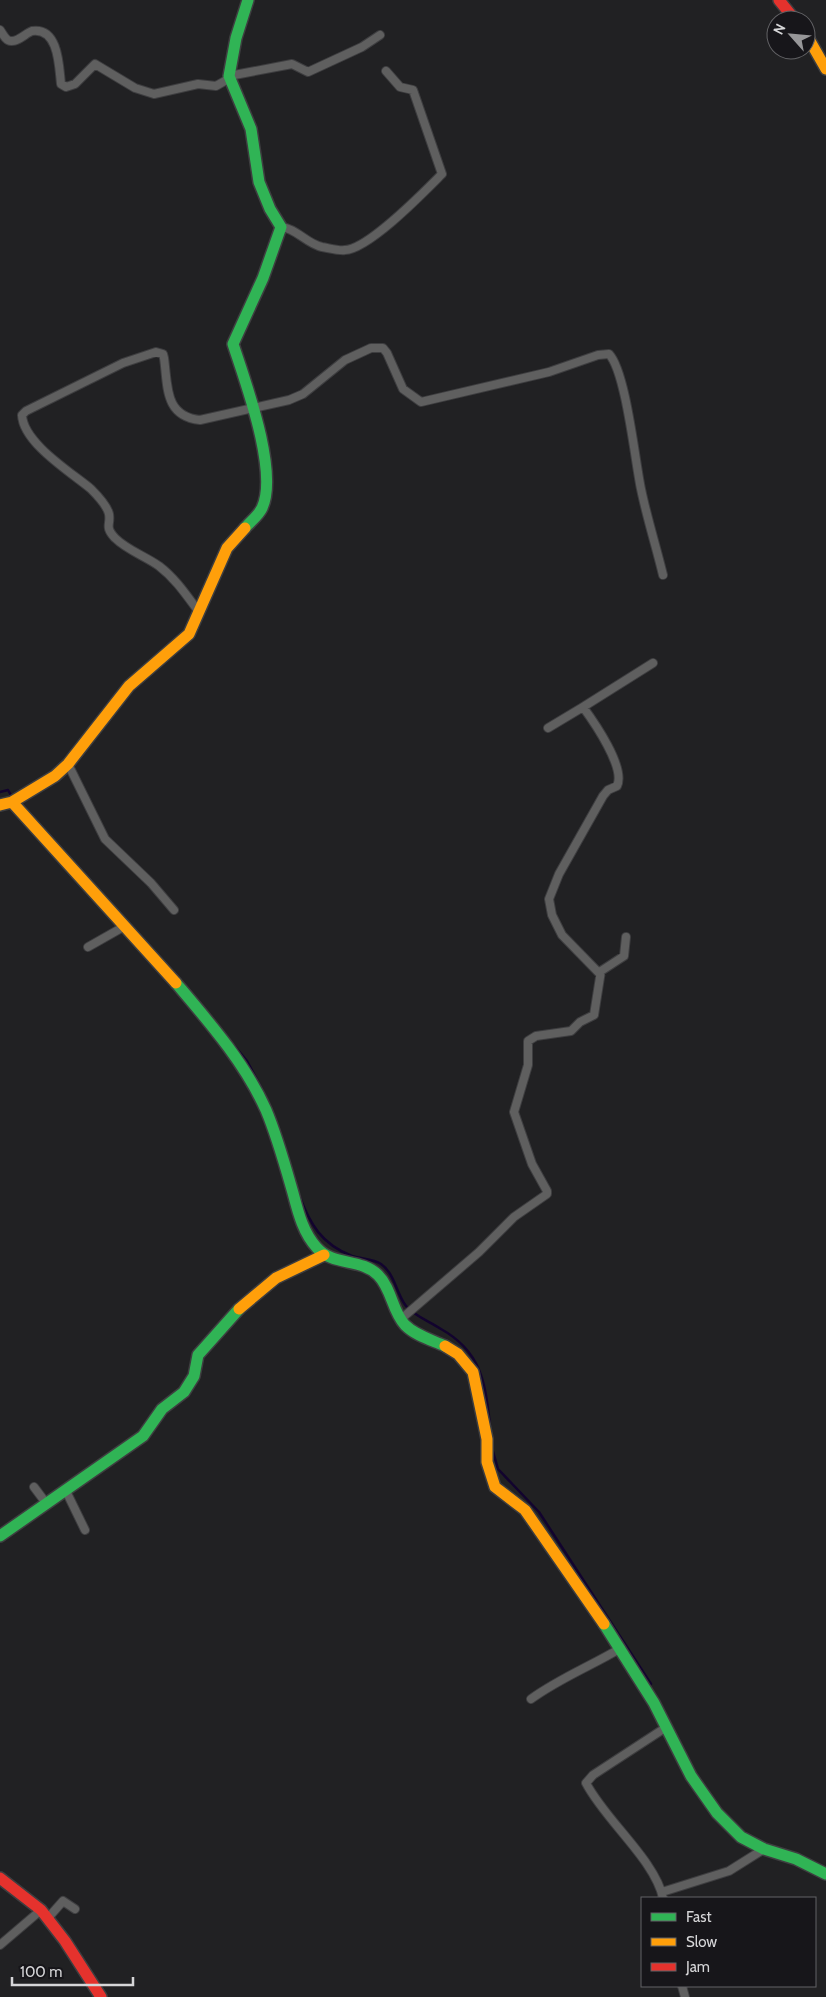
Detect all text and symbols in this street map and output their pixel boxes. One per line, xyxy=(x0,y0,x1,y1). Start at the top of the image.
north arrow xyxy=(766,10,816,60)
text: N xyxy=(769,21,790,38)
legend xyxy=(641,1897,816,1987)
text: Fast xyxy=(686,1908,711,1926)
text: Slow xyxy=(686,1933,717,1951)
scale bar xyxy=(12,1954,134,1986)
text: Jam xyxy=(685,1958,710,1976)
text: 100 m xyxy=(20,1963,62,1981)

